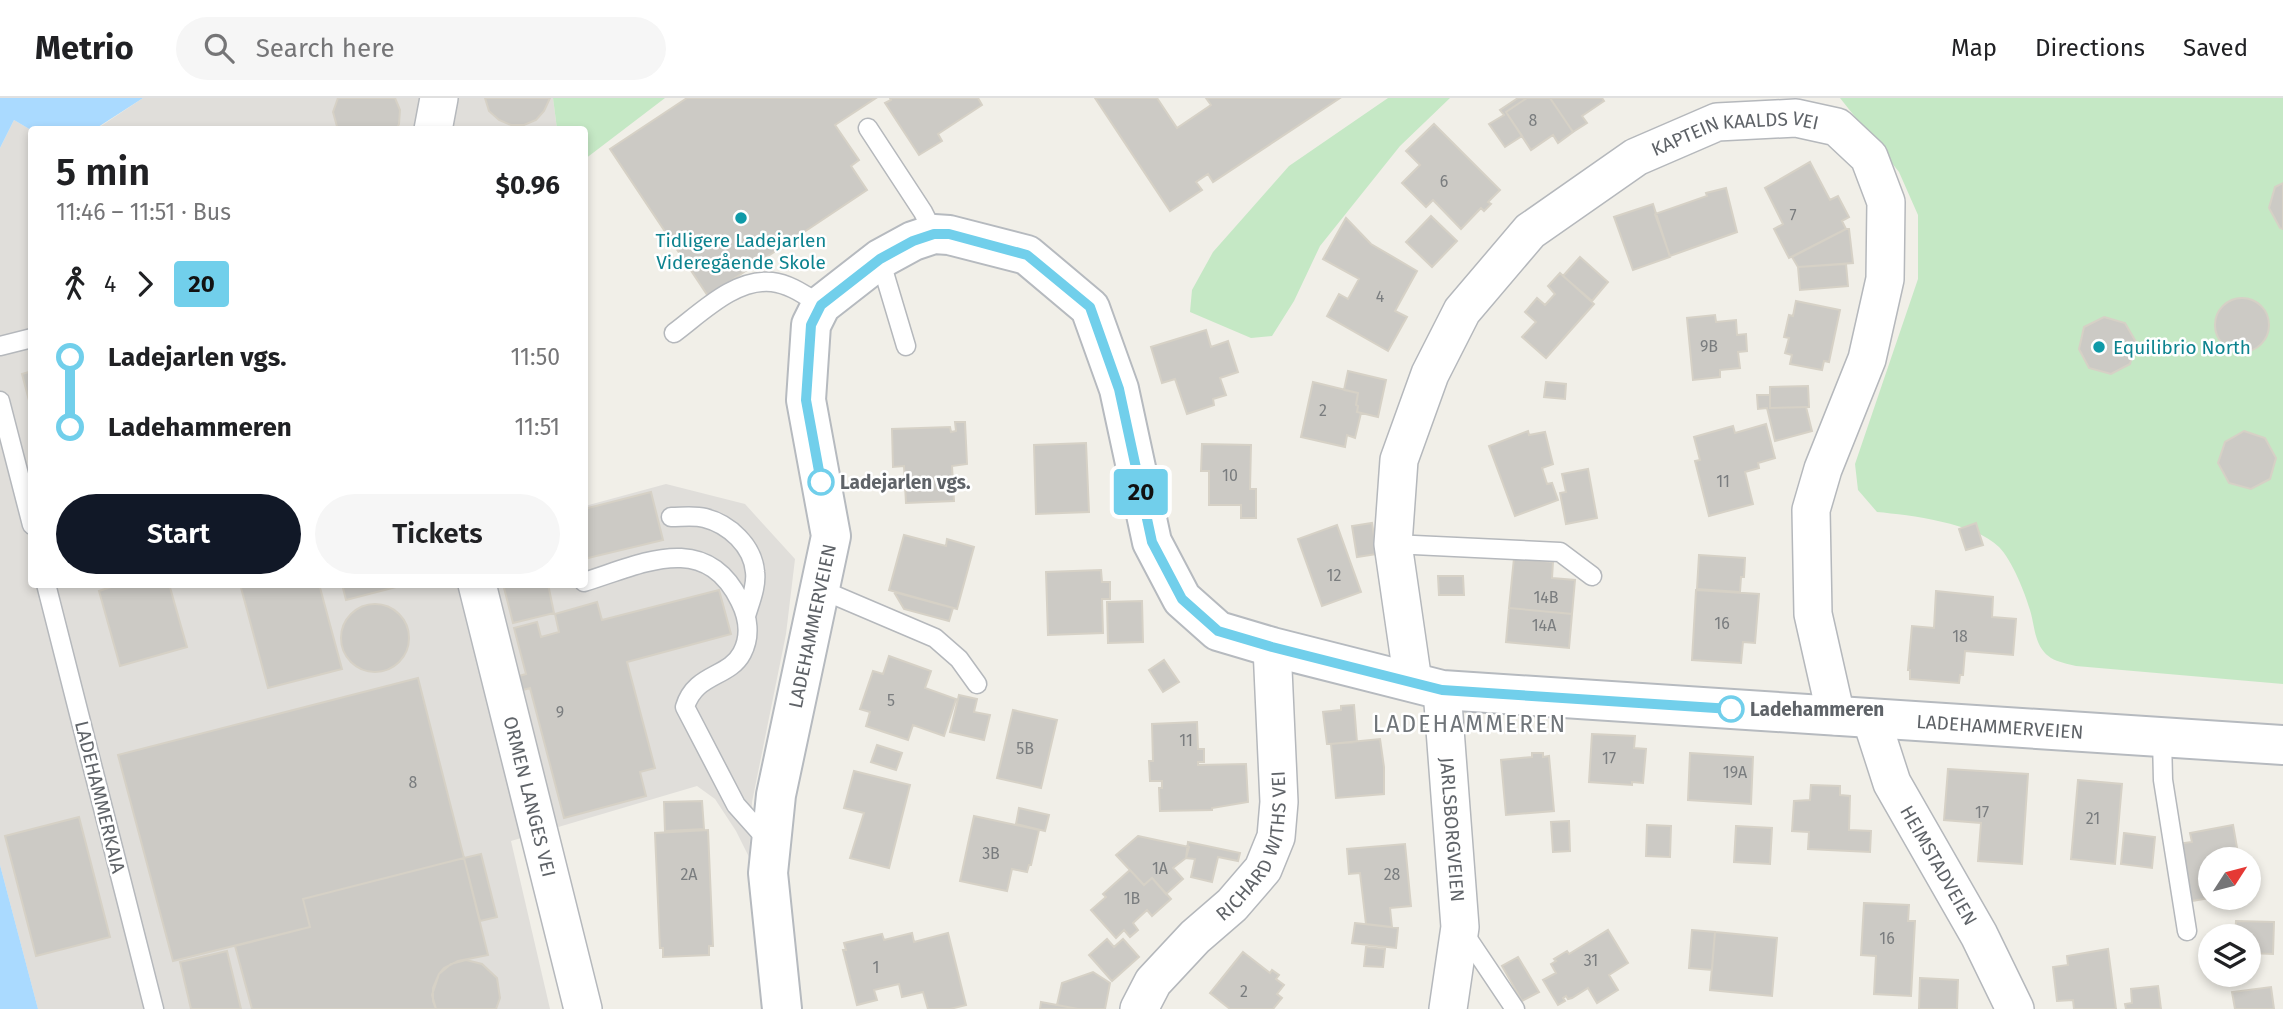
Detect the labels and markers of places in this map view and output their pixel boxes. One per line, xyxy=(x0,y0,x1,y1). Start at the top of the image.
marker: Tidligere Ladejarlen Videregående Skole xyxy=(733,210,749,226)
place label: Tidligere Ladejarlen Videregående Skole xyxy=(656,229,826,274)
place label: Equilibrio North xyxy=(2113,336,2251,359)
marker: Equilibrio North xyxy=(2091,339,2107,355)
marker: Ladejarlen vgs. xyxy=(808,469,834,495)
place label: Ladejarlen vgs. xyxy=(840,471,970,494)
marker: Ladehammeren xyxy=(1718,696,1744,722)
place label: Ladehammeren xyxy=(1750,698,1884,721)

